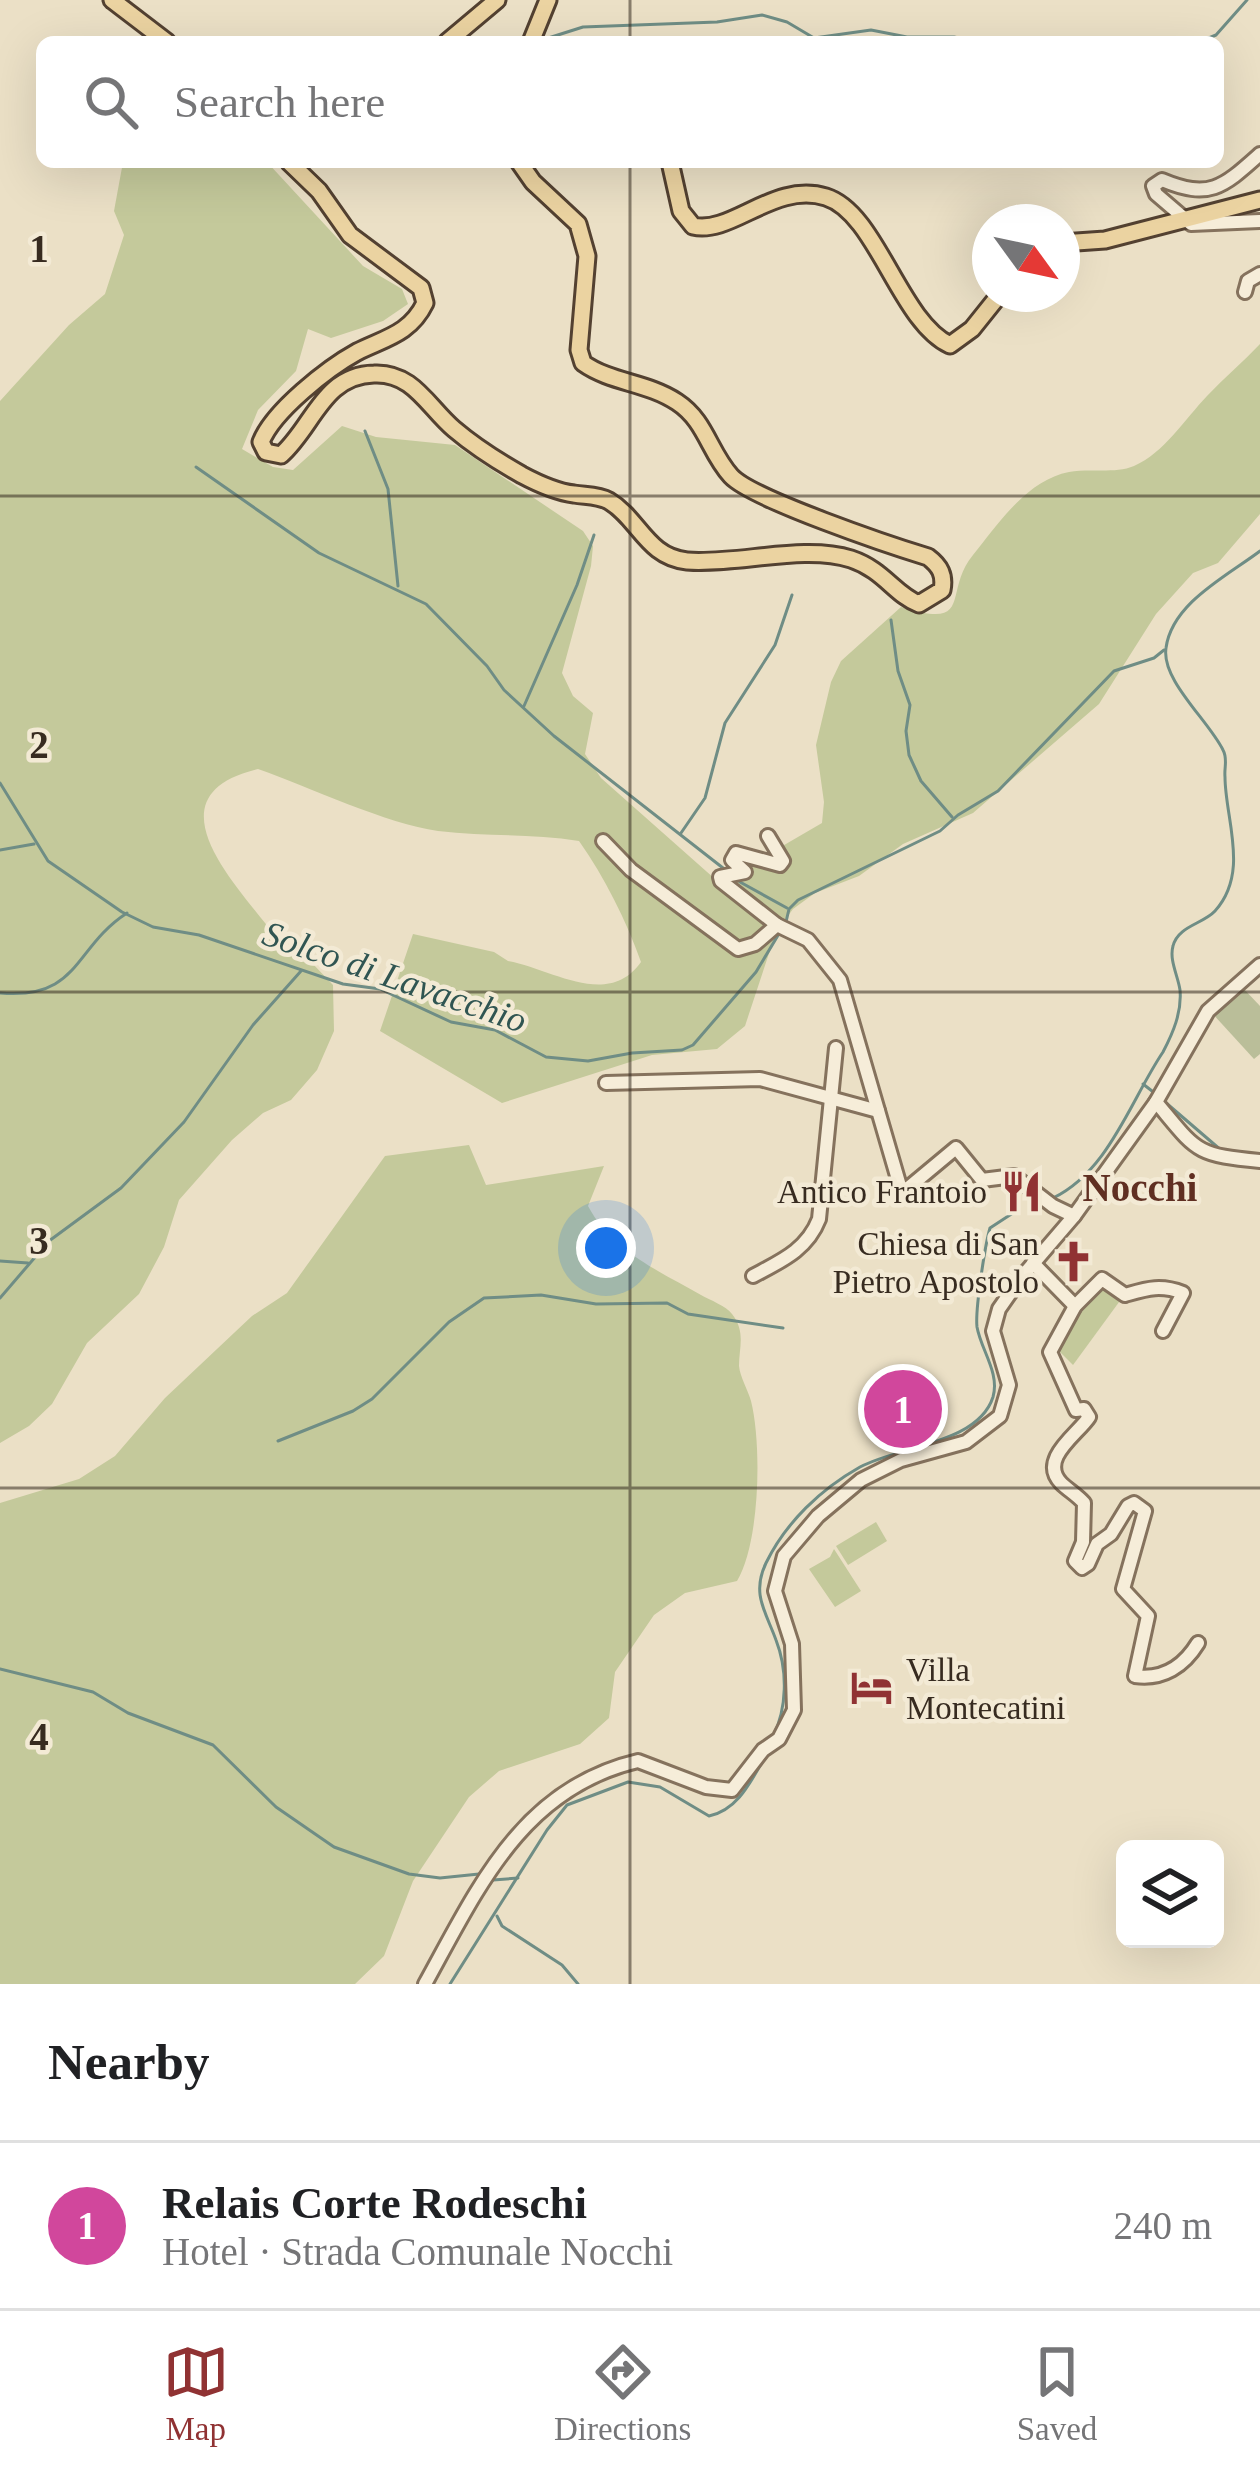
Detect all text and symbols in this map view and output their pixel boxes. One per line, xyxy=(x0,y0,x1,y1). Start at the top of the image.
search box xyxy=(36,36,1224,168)
icon: search xyxy=(78,69,144,135)
text: Search here xyxy=(174,77,385,127)
north arrow xyxy=(972,204,1080,312)
text: 1 xyxy=(29,227,49,270)
text: 2 xyxy=(29,723,49,766)
water label: Solco di Lavacchio xyxy=(258,913,532,1041)
district label: Nocchi xyxy=(1083,1166,1198,1209)
restaurant icon: Antico Frantoio xyxy=(998,1168,1044,1214)
place label: Antico Frantoio xyxy=(777,1174,987,1210)
your location xyxy=(576,1218,636,1278)
text: 3 xyxy=(29,1219,49,1262)
place label: Chiesa di San Pietro Apostolo xyxy=(833,1226,1039,1300)
church icon: Chiesa di San Pietro Apostolo xyxy=(1050,1239,1096,1285)
pin: 1 xyxy=(864,1364,942,1454)
place label: Villa Montecatini xyxy=(906,1652,1065,1726)
hotel icon: Villa Montecatini xyxy=(849,1665,895,1711)
text: 4 xyxy=(29,1715,49,1758)
map controls xyxy=(1116,1840,1224,1948)
button: layers xyxy=(1116,1840,1224,1948)
text: Nearby xyxy=(48,2034,209,2090)
text: Relais Corte Rodeschi xyxy=(162,2178,587,2228)
text: 1 xyxy=(77,2204,97,2247)
text: 240 m xyxy=(1113,2204,1212,2247)
text: Hotel · Strada Comunale Nocchi xyxy=(162,2230,673,2273)
tab: Map xyxy=(163,2339,229,2448)
tab: Directions xyxy=(554,2339,691,2448)
tab: Saved xyxy=(1017,2339,1097,2448)

